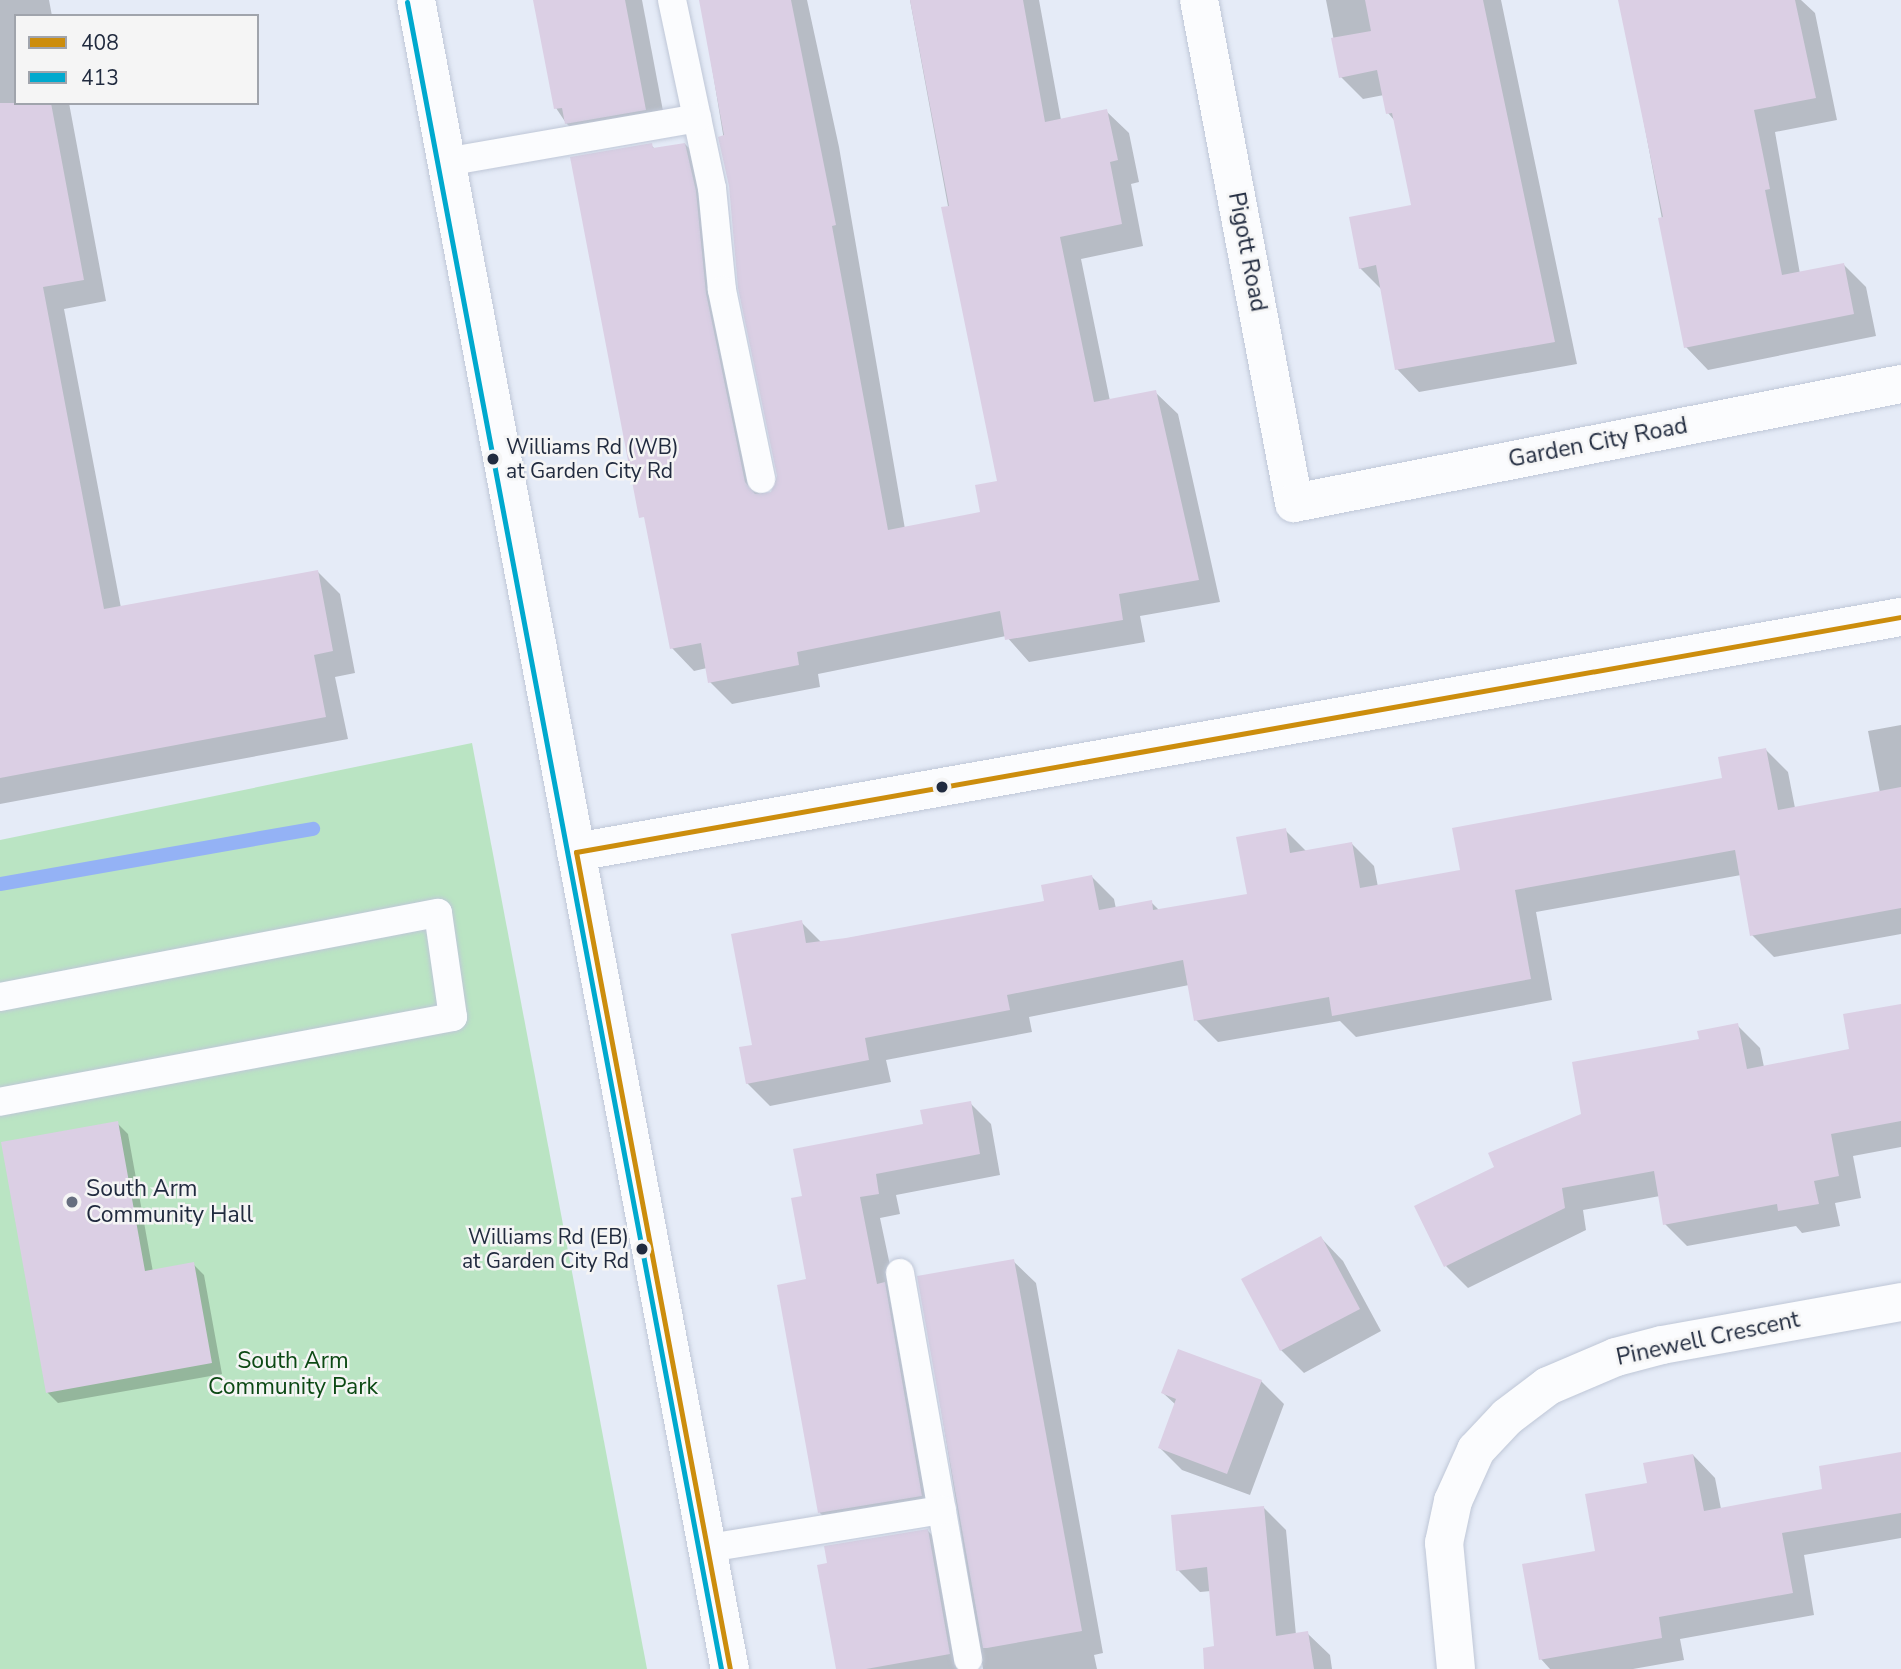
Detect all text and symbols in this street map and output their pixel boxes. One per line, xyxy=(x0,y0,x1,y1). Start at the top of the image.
legend xyxy=(14,14,259,105)
text: 408 xyxy=(81,29,119,57)
text: 413 xyxy=(81,64,119,92)
street label: Pigott Road xyxy=(1222,190,1272,314)
street label: Garden City Road xyxy=(1506,412,1690,474)
place label: Williams Rd (WB) at Garden City Rd xyxy=(506,434,679,484)
marker: Williams Rd (WB) at Garden City Rd xyxy=(486,452,500,466)
unlabelled marker xyxy=(935,780,949,794)
place label: South Arm Community Hall xyxy=(86,1175,253,1229)
marker: South Arm Community Hall xyxy=(64,1194,80,1210)
place label: Williams Rd (EB) at Garden City Rd xyxy=(462,1224,629,1274)
marker: Williams Rd (EB) at Garden City Rd xyxy=(635,1242,649,1256)
street label: Pinewell Crescent xyxy=(1614,1306,1802,1372)
park label: South Arm Community Park xyxy=(208,1347,378,1401)

